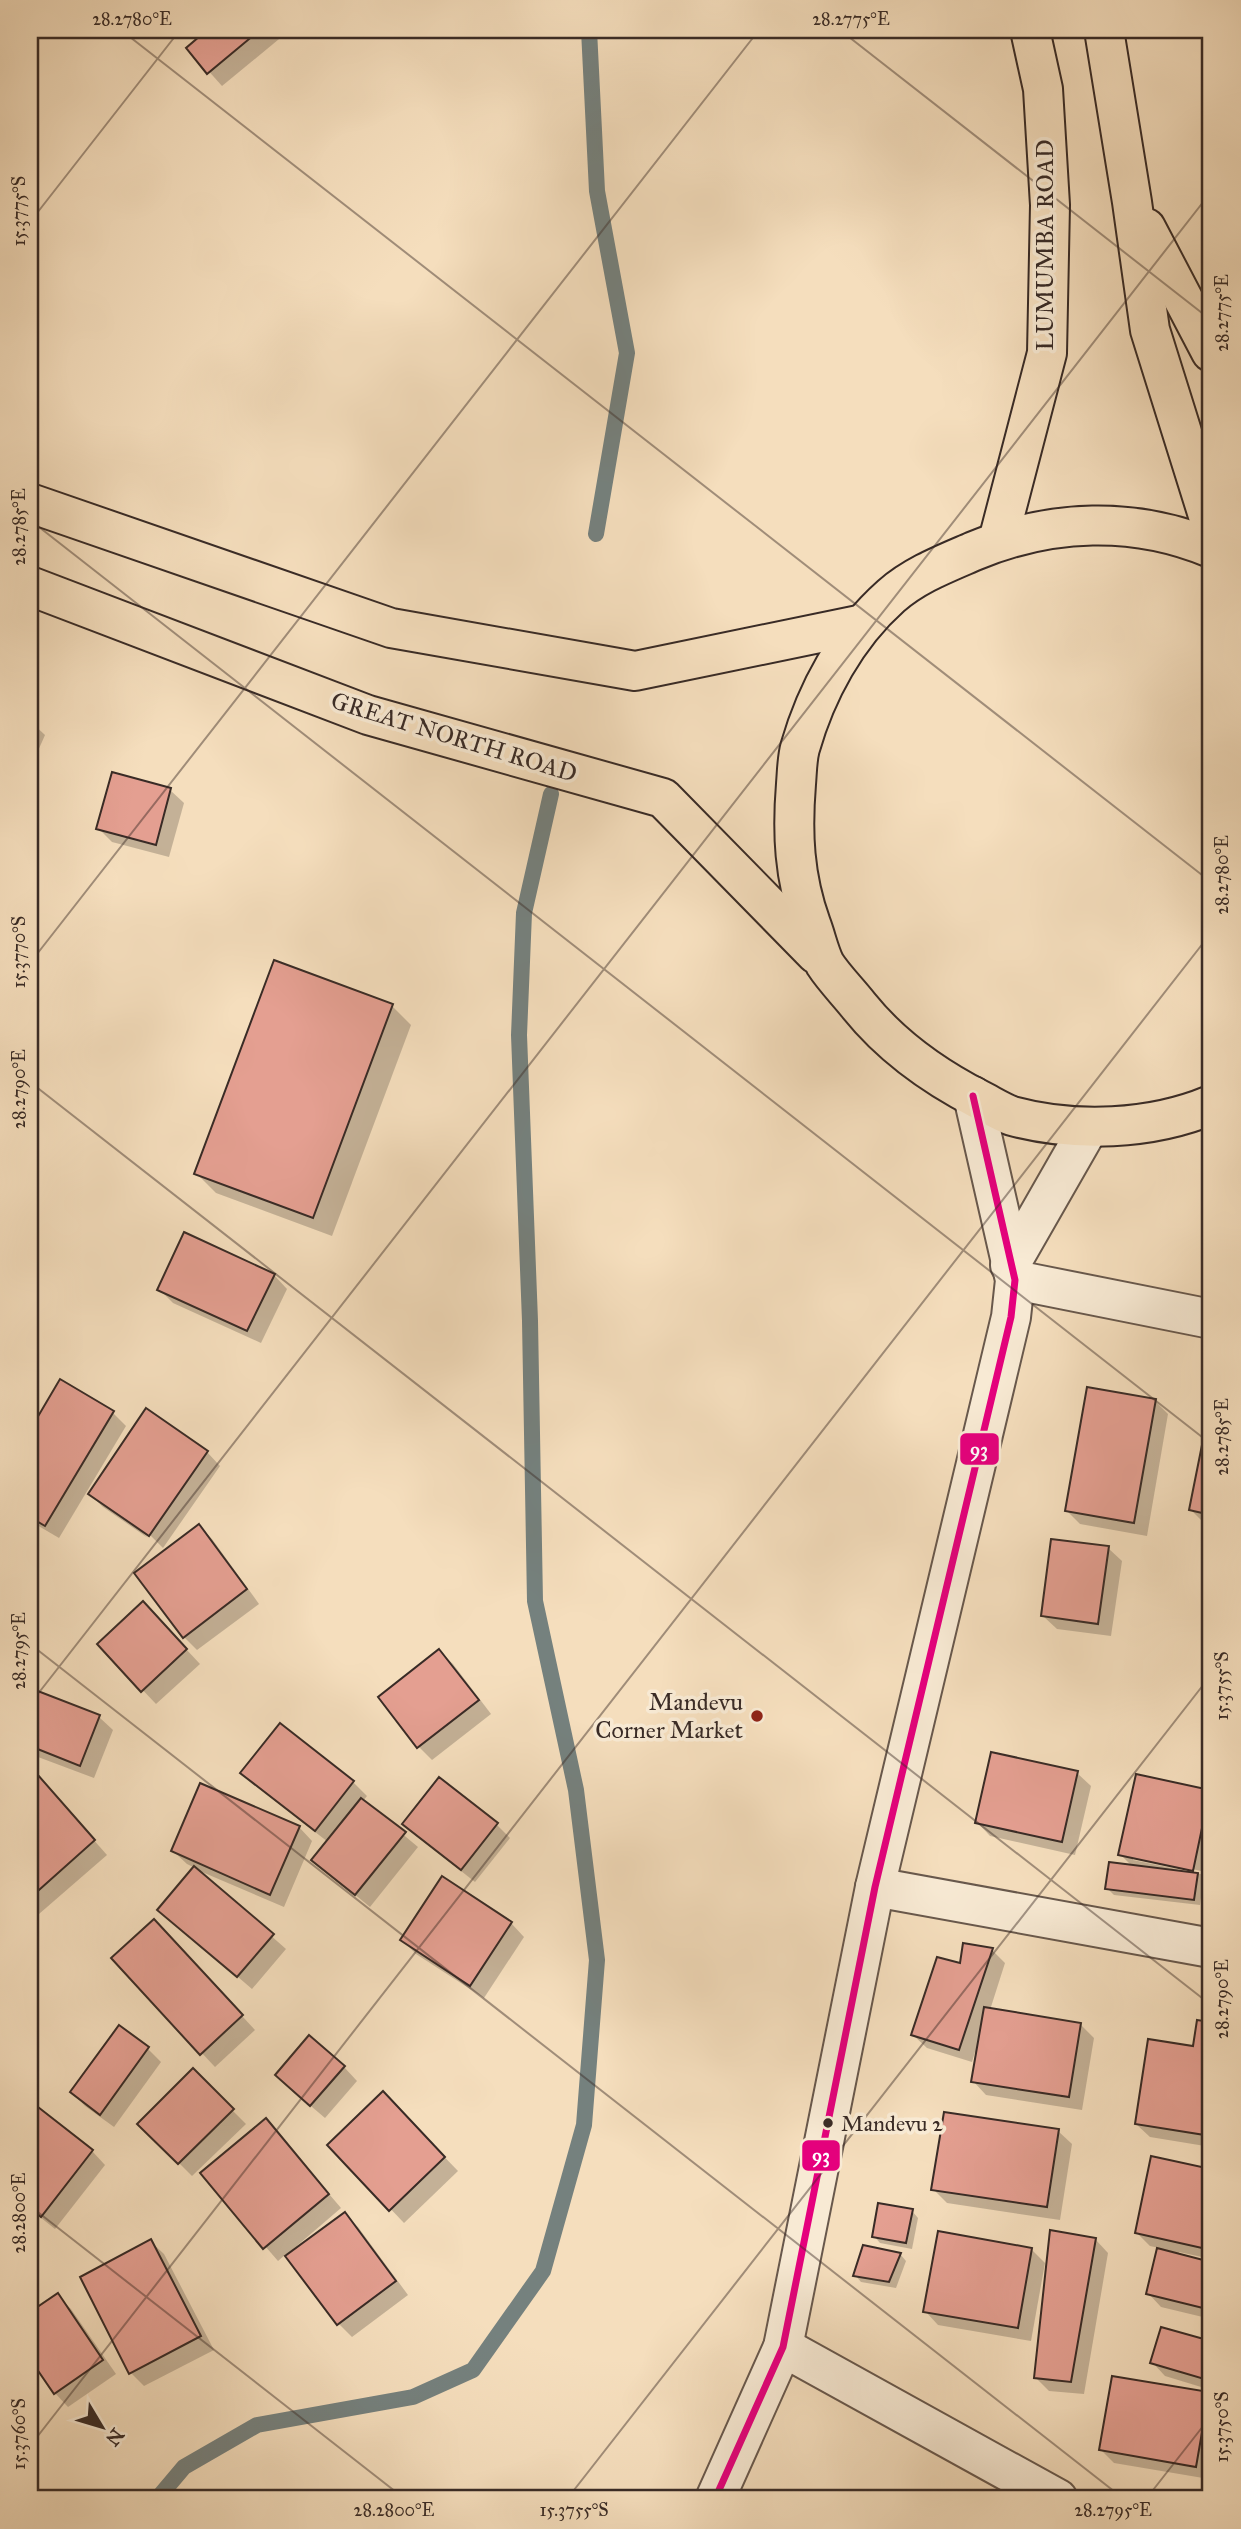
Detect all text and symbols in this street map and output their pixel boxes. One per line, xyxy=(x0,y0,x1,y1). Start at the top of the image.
text: 28.2780°E xyxy=(92,8,172,30)
text: 28.2775°E xyxy=(812,8,890,30)
street label: LUMUMBA ROAD xyxy=(1030,139,1060,351)
text: 15.3775°S xyxy=(8,176,30,246)
text: 28.2775°E xyxy=(1211,274,1233,352)
text: 28.2785°E xyxy=(8,488,30,566)
street label: GREAT NORTH ROAD xyxy=(328,685,580,789)
text: 28.2780°E xyxy=(1211,835,1233,915)
text: 15.3770°S xyxy=(8,916,30,988)
text: 28.2790°E xyxy=(8,1049,30,1129)
text: 28.2785°E xyxy=(1211,1398,1233,1476)
line badge: 93 xyxy=(959,1432,1000,1466)
text: 93 xyxy=(970,1438,988,1462)
text: 28.2795°E xyxy=(8,1612,30,1690)
text: 15.3755°S xyxy=(1211,1651,1233,1721)
place label: Mandevu Corner Market xyxy=(595,1687,743,1745)
marker: Mandevu Corner Market xyxy=(749,1708,765,1724)
text: 28.2790°E xyxy=(1211,1959,1233,2039)
place label: Mandevu 2 xyxy=(841,2110,943,2137)
marker: Mandevu 2 xyxy=(821,2116,835,2130)
line badge: 93 xyxy=(801,2139,841,2172)
text: 93 xyxy=(812,2144,830,2168)
text: 28.2800°E xyxy=(8,2172,30,2254)
text: 15.3750°S xyxy=(1211,2391,1233,2463)
north arrow xyxy=(66,2392,136,2462)
text: 15.3760°S xyxy=(8,2398,30,2470)
text: N xyxy=(101,2424,129,2451)
text: 28.2800°E xyxy=(354,2499,435,2521)
text: 15.3755°S xyxy=(539,2499,609,2521)
text: 28.2795°E xyxy=(1074,2499,1152,2521)

